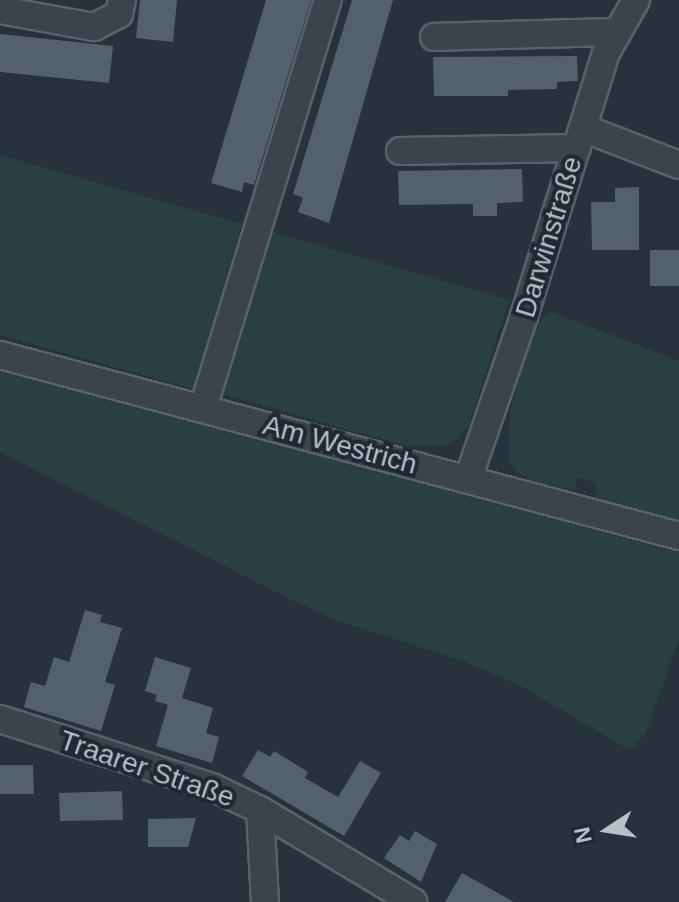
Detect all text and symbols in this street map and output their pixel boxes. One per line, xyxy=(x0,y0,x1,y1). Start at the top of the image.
street label: Darwinstraße xyxy=(509,152,589,322)
street label: Am Westrich xyxy=(259,408,421,482)
street label: Traarer Straße xyxy=(55,723,239,815)
north arrow xyxy=(567,790,647,870)
text: N xyxy=(569,825,597,845)

